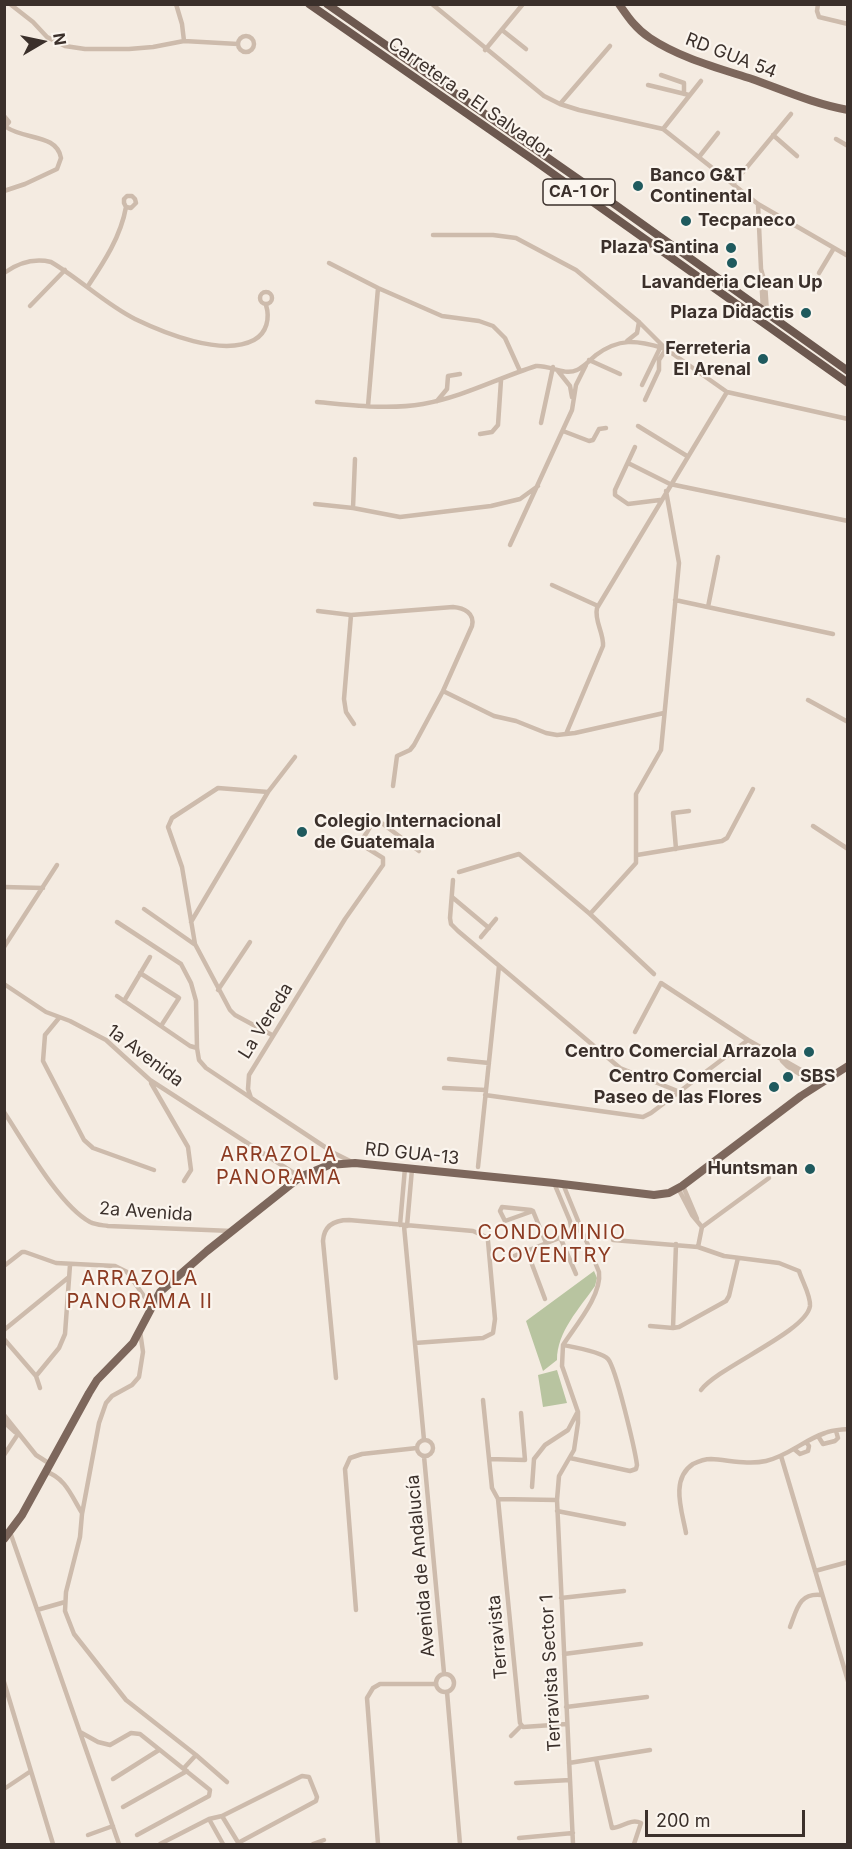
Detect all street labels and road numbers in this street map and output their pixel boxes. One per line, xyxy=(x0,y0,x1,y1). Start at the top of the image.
street label: RD GUA 54 xyxy=(682,29,780,83)
street label: Carretera a El Salvador xyxy=(384,33,556,163)
road number: CA-1 Or xyxy=(543,179,615,205)
street label: La Vereda xyxy=(234,979,298,1063)
street label: 1a Avenida xyxy=(103,1020,187,1092)
street label: RD GUA-13 xyxy=(364,1138,460,1170)
street label: 2a Avenida xyxy=(98,1198,194,1226)
street label: Avenida de Andalucía xyxy=(402,1474,440,1658)
street label: Terravista xyxy=(484,1594,512,1680)
street label: Terravista Sector 1 xyxy=(536,1594,566,1752)

